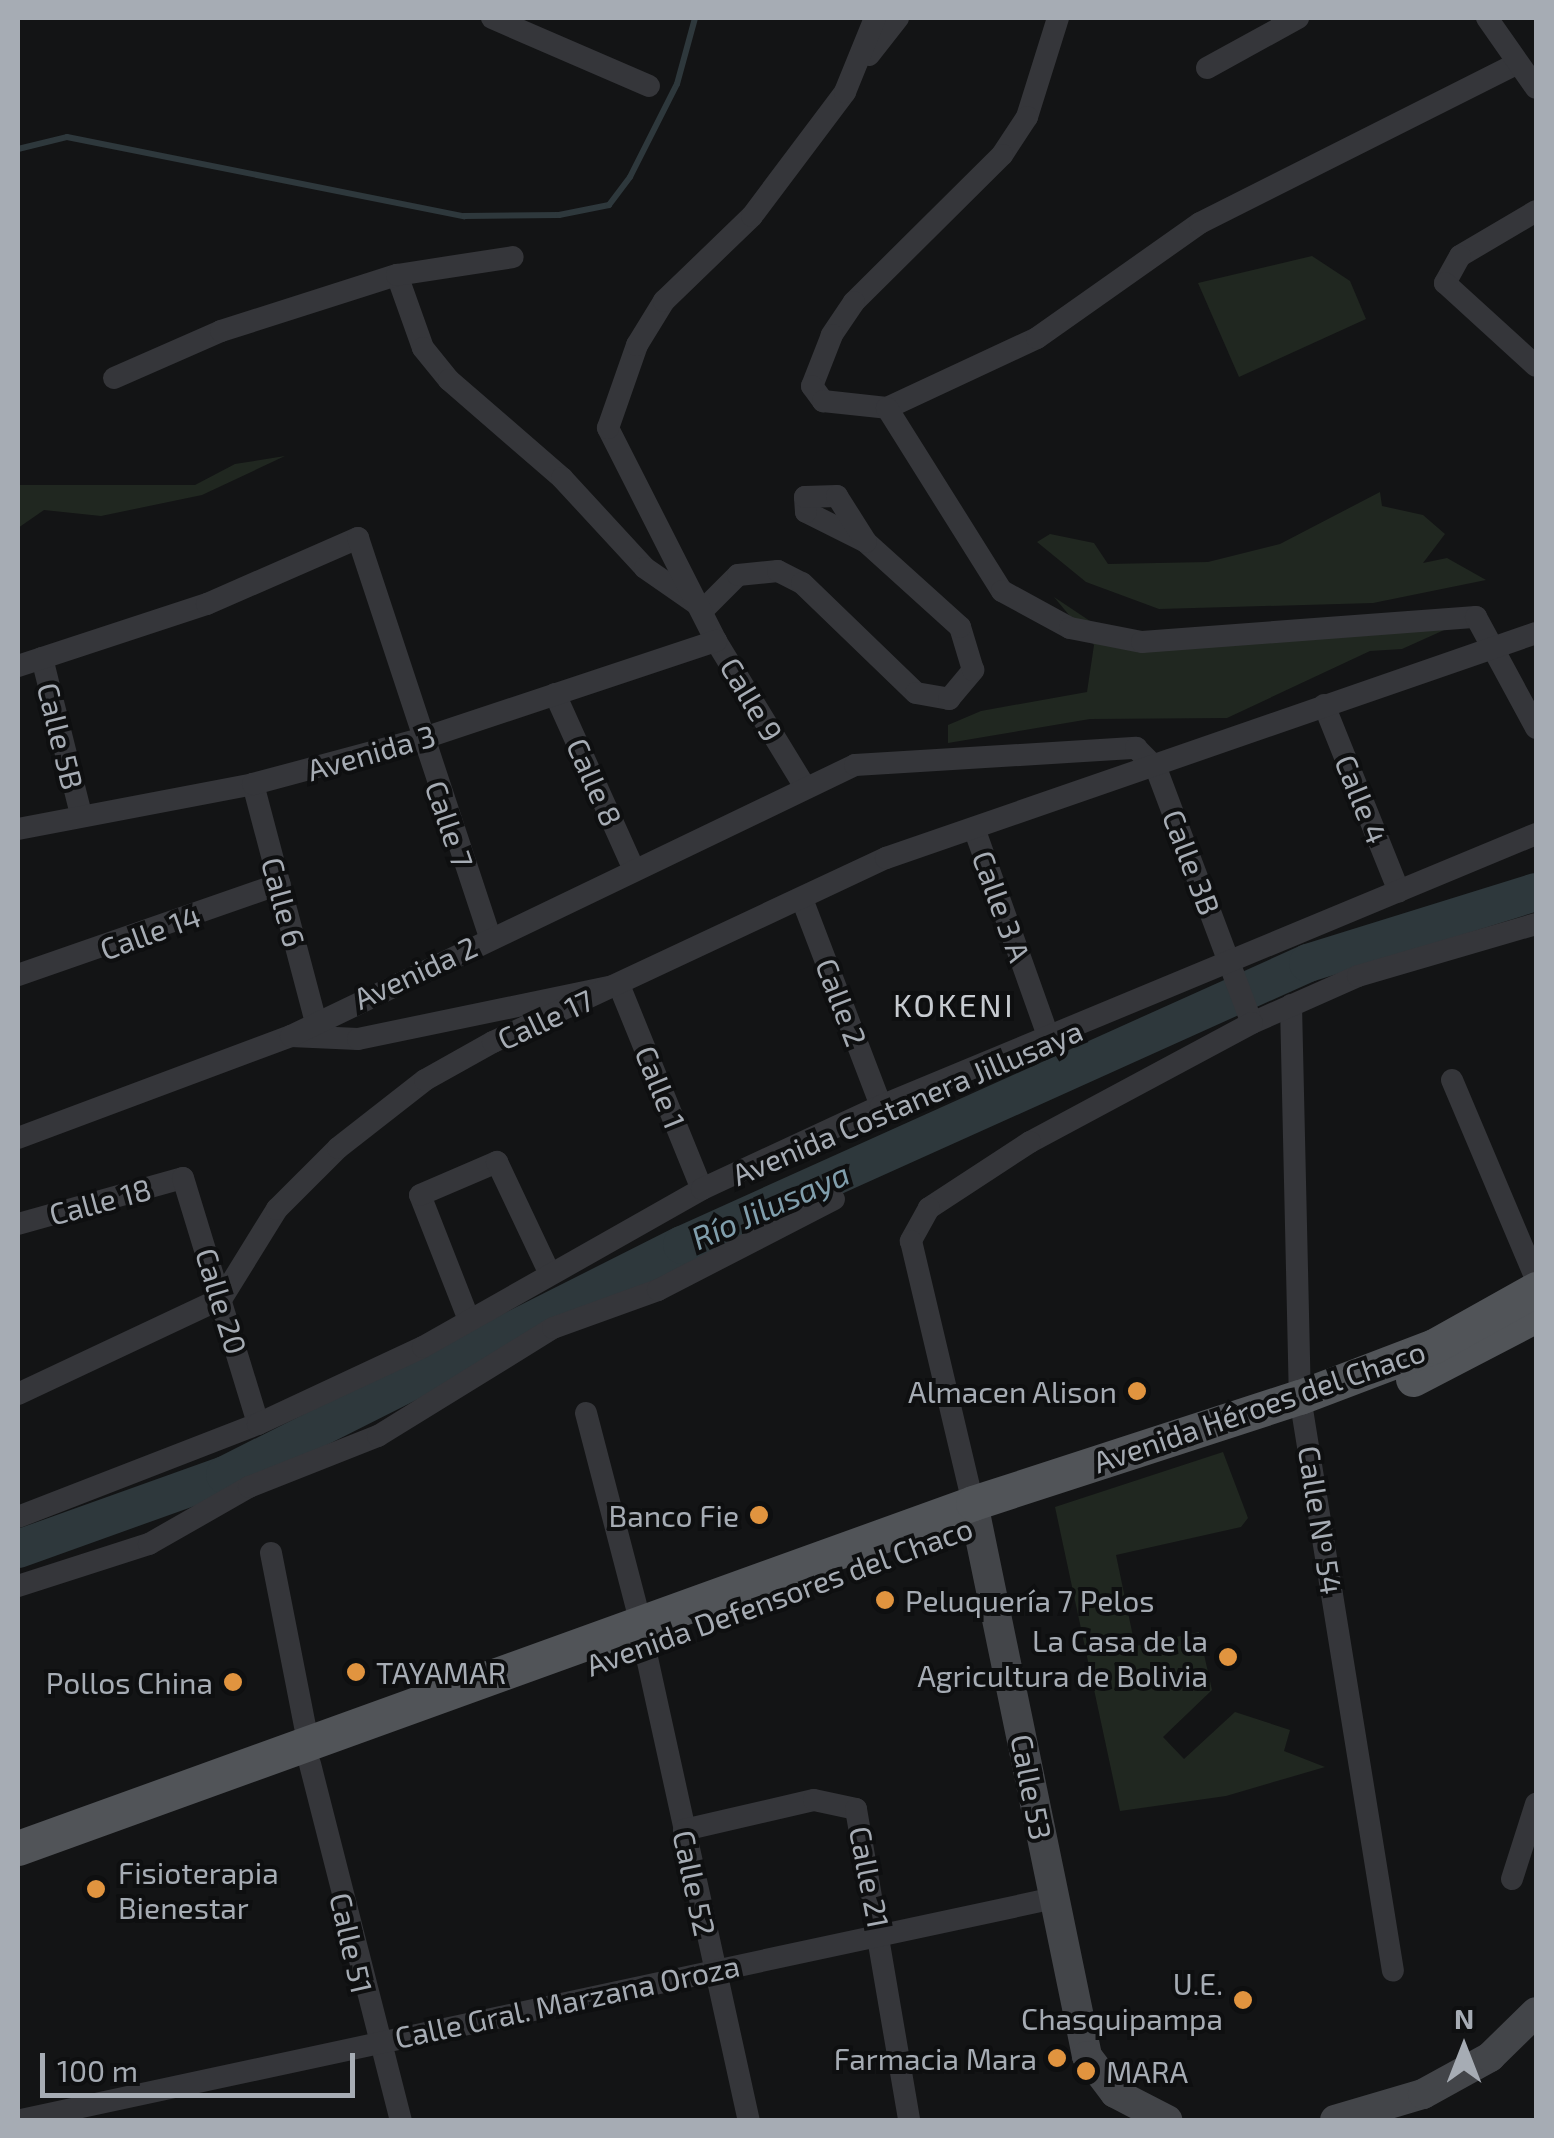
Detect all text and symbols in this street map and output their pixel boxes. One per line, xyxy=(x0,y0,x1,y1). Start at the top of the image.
street label: Calle 9 xyxy=(713,651,791,747)
street label: Calle 5B xyxy=(30,679,92,793)
street label: Avenida 3 xyxy=(303,717,439,787)
street label: Calle 8 xyxy=(560,732,630,832)
street label: Calle 4 xyxy=(1328,749,1396,849)
street label: Calle 7 xyxy=(418,776,482,872)
street label: Calle 3B xyxy=(1156,804,1228,920)
street label: Calle 3 A xyxy=(965,845,1039,967)
street label: Calle 6 xyxy=(255,853,313,951)
street label: Calle 14 xyxy=(95,897,205,967)
street label: Avenida 2 xyxy=(348,928,482,1016)
street label: Calle 2 xyxy=(809,953,875,1051)
street label: Calle 17 xyxy=(491,981,599,1057)
district label: KOKENI xyxy=(893,985,1015,1023)
street label: Avenida Costanera Jillusaya xyxy=(726,1012,1088,1192)
street label: Calle 1 xyxy=(628,1040,694,1134)
water label: Río Jilusaya xyxy=(685,1153,855,1257)
street label: Calle 18 xyxy=(45,1170,155,1232)
street label: Calle 20 xyxy=(189,1244,255,1358)
street label: Avenida Héroes del Chaco xyxy=(1088,1332,1430,1480)
place label: Almacen Alison xyxy=(907,1373,1117,1409)
marker: Almacen Alison xyxy=(1126,1380,1148,1402)
street label: Calle Nº 54 xyxy=(1291,1443,1351,1597)
place label: Banco Fie xyxy=(609,1497,739,1533)
marker: Banco Fie xyxy=(748,1504,770,1526)
street label: Avenida Defensores del Chaco xyxy=(581,1509,977,1683)
place label: Peluquería 7 Pelos xyxy=(905,1582,1154,1618)
marker: Peluquería 7 Pelos xyxy=(874,1589,896,1611)
place label: La Casa de la Agricultura de Bolivia xyxy=(917,1622,1208,1692)
marker: La Casa de la Agricultura de Bolivia xyxy=(1217,1646,1239,1668)
place label: TAYAMAR xyxy=(376,1654,506,1690)
marker: TAYAMAR xyxy=(345,1661,367,1683)
place label: Pollos China xyxy=(46,1664,213,1700)
marker: Pollos China xyxy=(222,1671,244,1693)
street label: Calle 53 xyxy=(1004,1731,1060,1843)
street label: Calle 21 xyxy=(843,1823,897,1931)
street label: Calle 52 xyxy=(666,1827,724,1939)
place label: Fisioterapia Bienestar xyxy=(118,1854,279,1924)
marker: Fisioterapia Bienestar xyxy=(83,1876,109,1902)
street label: Calle 51 xyxy=(323,1889,381,1997)
street label: Calle Gral. Marzana Oroza xyxy=(391,1947,743,2055)
place label: U.E. Chasquipampa xyxy=(1021,1965,1223,2036)
marker: U.E. Chasquipampa xyxy=(1232,1989,1254,2011)
north arrow xyxy=(1414,1998,1514,2098)
text: N xyxy=(1454,2001,1474,2035)
scale bar xyxy=(45,2033,360,2095)
place label: Farmacia Mara xyxy=(834,2040,1037,2076)
marker: Farmacia Mara xyxy=(1046,2047,1068,2069)
text: 100 m xyxy=(57,2052,138,2088)
place label: MARA xyxy=(1106,2053,1188,2089)
marker: MARA xyxy=(1075,2060,1097,2082)

